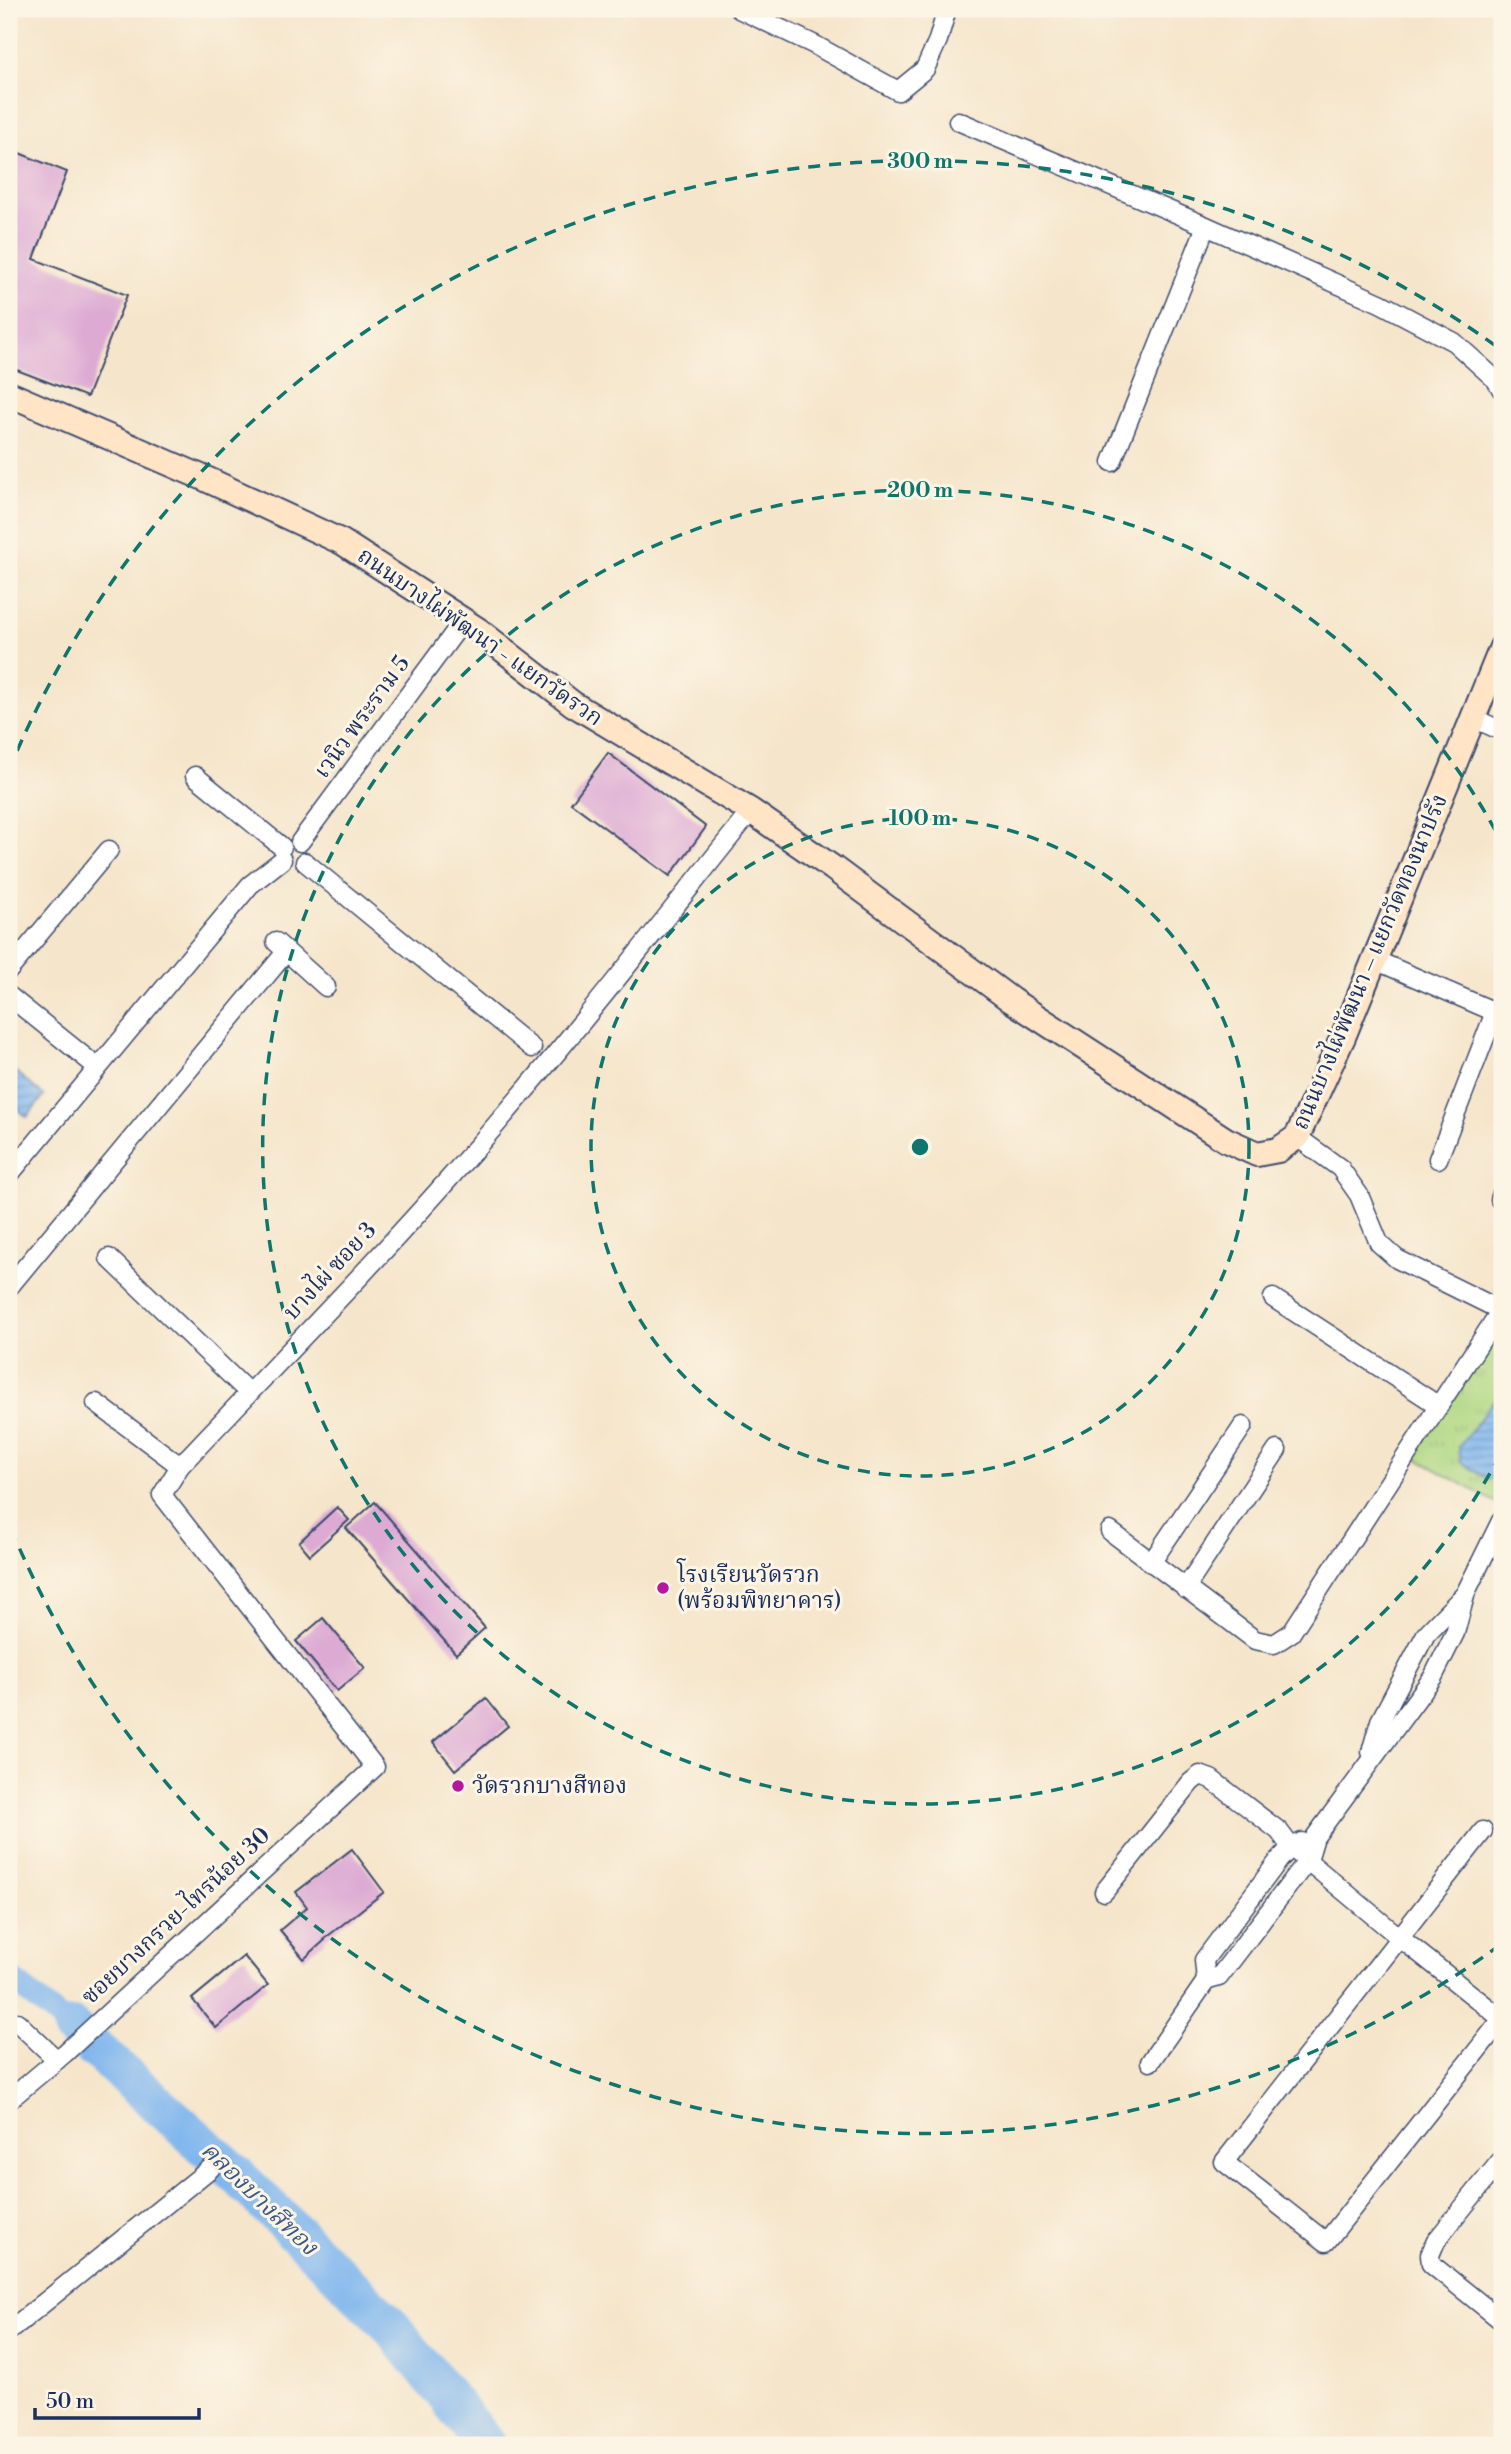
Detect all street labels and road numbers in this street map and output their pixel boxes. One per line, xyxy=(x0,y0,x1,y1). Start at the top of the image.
street label: ถนนบางไผ่พัฒนา - แยกวัดรวก xyxy=(352,539,610,733)
street label: เวนิว พระราม 5 xyxy=(308,650,416,784)
street label: ถนนบางไผ่พัฒนา – แยกวัดทองนาปรัง xyxy=(1284,789,1454,1134)
street label: บางไผ่ ซอย 3 xyxy=(275,1214,382,1326)
street label: ซอยบางกรวย-ไทรน้อย 30 xyxy=(74,1819,276,2011)

